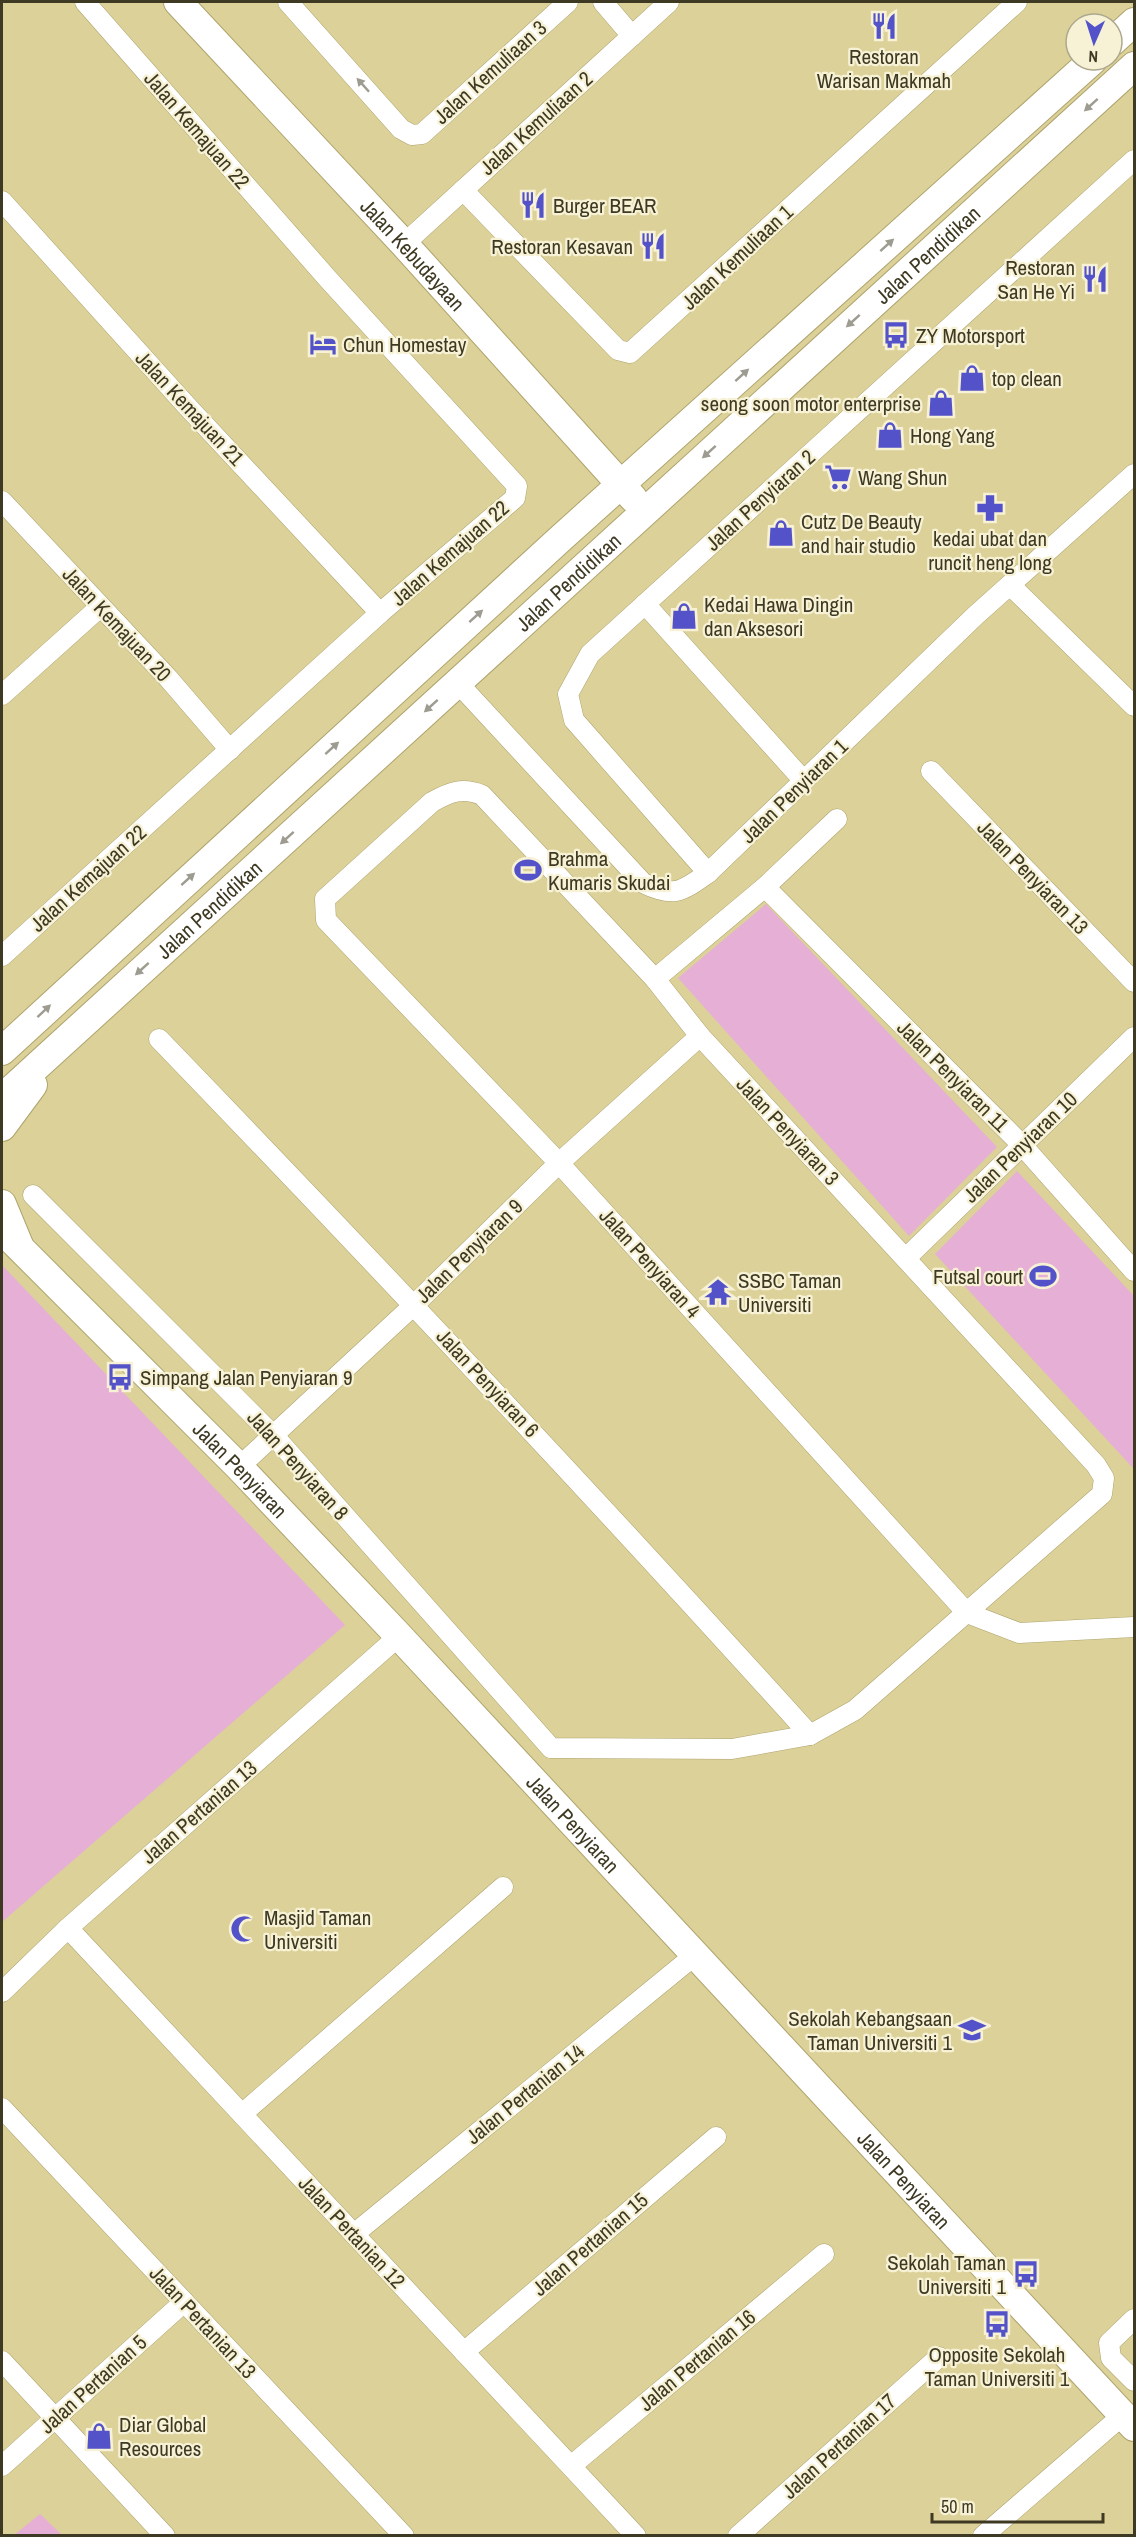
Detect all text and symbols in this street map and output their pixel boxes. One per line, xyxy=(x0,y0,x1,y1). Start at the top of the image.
restaurant icon: Restoran Warisan Makmah xyxy=(869,11,899,41)
north arrow xyxy=(1064,12,1124,72)
street label: Jalan Kemuliaan 3 xyxy=(427,14,553,130)
place label: Restoran Warisan Makmah xyxy=(817,42,951,95)
text: N xyxy=(1088,46,1099,68)
street label: Jalan Kemajuan 22 xyxy=(138,65,256,195)
street label: Jalan Kemuliaan 2 xyxy=(473,65,599,181)
one-way arrow xyxy=(356,78,370,93)
one-way arrow xyxy=(1084,98,1099,111)
restaurant icon: Burger BEAR xyxy=(518,190,548,220)
place label: Burger BEAR xyxy=(553,191,656,220)
street label: Jalan Kebudayaan xyxy=(354,192,472,317)
street label: Jalan Kemuliaan 1 xyxy=(675,197,799,316)
street label: Jalan Pendidikan xyxy=(868,199,986,310)
restaurant icon: Restoran Kesavan xyxy=(638,231,668,261)
place label: Restoran Kesavan xyxy=(491,232,633,261)
one-way arrow xyxy=(879,239,894,252)
place label: Restoran San He Yi xyxy=(997,253,1075,306)
restaurant icon: Restoran San He Yi xyxy=(1080,264,1110,294)
one-way arrow xyxy=(846,314,861,328)
bus stop icon: ZY Motorsport xyxy=(881,320,911,350)
place label: ZY Motorsport xyxy=(916,321,1025,350)
hotel icon: Chun Homestay xyxy=(308,329,338,359)
place label: Chun Homestay xyxy=(343,330,467,359)
street label: Jalan Kemajuan 21 xyxy=(129,344,251,472)
shop icon: top clean xyxy=(957,363,987,393)
place label: top clean xyxy=(992,364,1062,393)
one-way arrow xyxy=(734,369,749,382)
shop icon: seong soon motor enterprise xyxy=(926,388,956,418)
place label: seong soon motor enterprise xyxy=(701,389,921,418)
shop icon: Hong Yang xyxy=(875,420,905,450)
place label: Hong Yang xyxy=(910,421,995,450)
street label: Jalan Penyiaran 2 xyxy=(699,443,821,557)
one-way arrow xyxy=(702,445,717,458)
supermarket icon: Wang Shun xyxy=(823,462,853,492)
place label: Wang Shun xyxy=(858,463,947,492)
pharmacy icon: kedai ubat dan runcit heng long xyxy=(975,493,1005,523)
street label: Jalan Kemajuan 22 xyxy=(385,494,515,612)
place label: Cutz De Beauty and hair studio xyxy=(801,507,922,560)
shop icon: Cutz De Beauty and hair studio xyxy=(766,518,796,548)
place label: kedai ubat dan runcit heng long xyxy=(928,524,1052,577)
street label: Jalan Pendidikan xyxy=(509,526,627,638)
street label: Jalan Kemajuan 20 xyxy=(56,560,178,688)
place label: Kedai Hawa Dingin dan Aksesori xyxy=(704,590,853,643)
shop icon: Kedai Hawa Dingin dan Aksesori xyxy=(669,601,699,631)
one-way arrow xyxy=(468,610,483,623)
one-way arrow xyxy=(423,699,438,713)
street label: Jalan Penyiaran 1 xyxy=(734,732,854,850)
one-way arrow xyxy=(324,742,339,755)
street label: Jalan Penyiaran 13 xyxy=(971,814,1095,940)
street label: Jalan Kemajuan 22 xyxy=(24,818,152,938)
one-way arrow xyxy=(279,831,294,845)
place label: Brahma Kumaris Skudai xyxy=(548,844,671,897)
street label: Jalan Pendidikan xyxy=(150,854,268,965)
sports icon: Brahma Kumaris Skudai xyxy=(513,855,543,885)
one-way arrow xyxy=(181,873,195,887)
one-way arrow xyxy=(135,962,150,976)
one-way arrow xyxy=(37,1005,51,1019)
street label: Jalan Penyiaran 11 xyxy=(891,1014,1016,1139)
street label: Jalan Penyiaran 3 xyxy=(730,1070,846,1192)
street label: Jalan Penyiaran 10 xyxy=(957,1085,1083,1209)
street label: Jalan Penyiaran 9 xyxy=(409,1192,529,1310)
street label: Jalan Penyiaran 4 xyxy=(593,1202,707,1325)
sports icon: Futsal court xyxy=(1028,1261,1058,1291)
place label: Futsal court xyxy=(933,1262,1023,1291)
place label: SSBC Taman Universiti xyxy=(738,1266,841,1319)
temple icon: SSBC Taman Universiti xyxy=(703,1277,733,1307)
street label: Jalan Penyiaran 6 xyxy=(430,1322,546,1444)
bus stop icon: Simpang Jalan Penyiaran 9 xyxy=(105,1362,135,1392)
place label: Simpang Jalan Penyiaran 9 xyxy=(140,1363,353,1392)
street label: Jalan Penyiaran 8 xyxy=(242,1405,354,1525)
street label: Jalan Penyiaran xyxy=(188,1416,292,1524)
street label: Jalan Pertanian 13 xyxy=(135,1754,263,1870)
street label: Jalan Penyiaran xyxy=(520,1768,626,1879)
place label: Masjid Taman Universiti xyxy=(264,1903,371,1956)
mosque icon: Masjid Taman Universiti xyxy=(229,1914,259,1944)
place label: Sekolah Kebangsaan Taman Universiti 1 xyxy=(788,2004,952,2057)
school or university icon: Sekolah Kebangsaan Taman Universiti 1 xyxy=(957,2015,987,2045)
street label: Jalan Pertanian 14 xyxy=(460,2037,591,2151)
street label: Jalan Penyiaran xyxy=(851,2124,957,2235)
street label: Jalan Pertanian 12 xyxy=(292,2169,412,2295)
street label: Jalan Pertanian 15 xyxy=(526,2186,654,2302)
place label: Sekolah Taman Universiti 1 xyxy=(887,2248,1006,2301)
street label: Jalan Pertanian 13 xyxy=(143,2259,263,2385)
bus stop icon: Sekolah Taman Universiti 1 xyxy=(1011,2259,1041,2289)
street label: Jalan Pertanian 16 xyxy=(632,2302,762,2418)
bus stop icon: Opposite Sekolah Taman Universiti 1 xyxy=(982,2309,1012,2339)
street label: Jalan Pertanian 5 xyxy=(33,2328,153,2440)
place label: Opposite Sekolah Taman Universiti 1 xyxy=(925,2340,1070,2393)
street label: Jalan Pertanian 17 xyxy=(776,2387,902,2505)
place label: Diar Global Resources xyxy=(119,2410,206,2463)
shop icon: Diar Global Resources xyxy=(84,2421,114,2451)
scale bar xyxy=(932,2486,1103,2524)
text: 50 m xyxy=(941,2494,974,2519)

